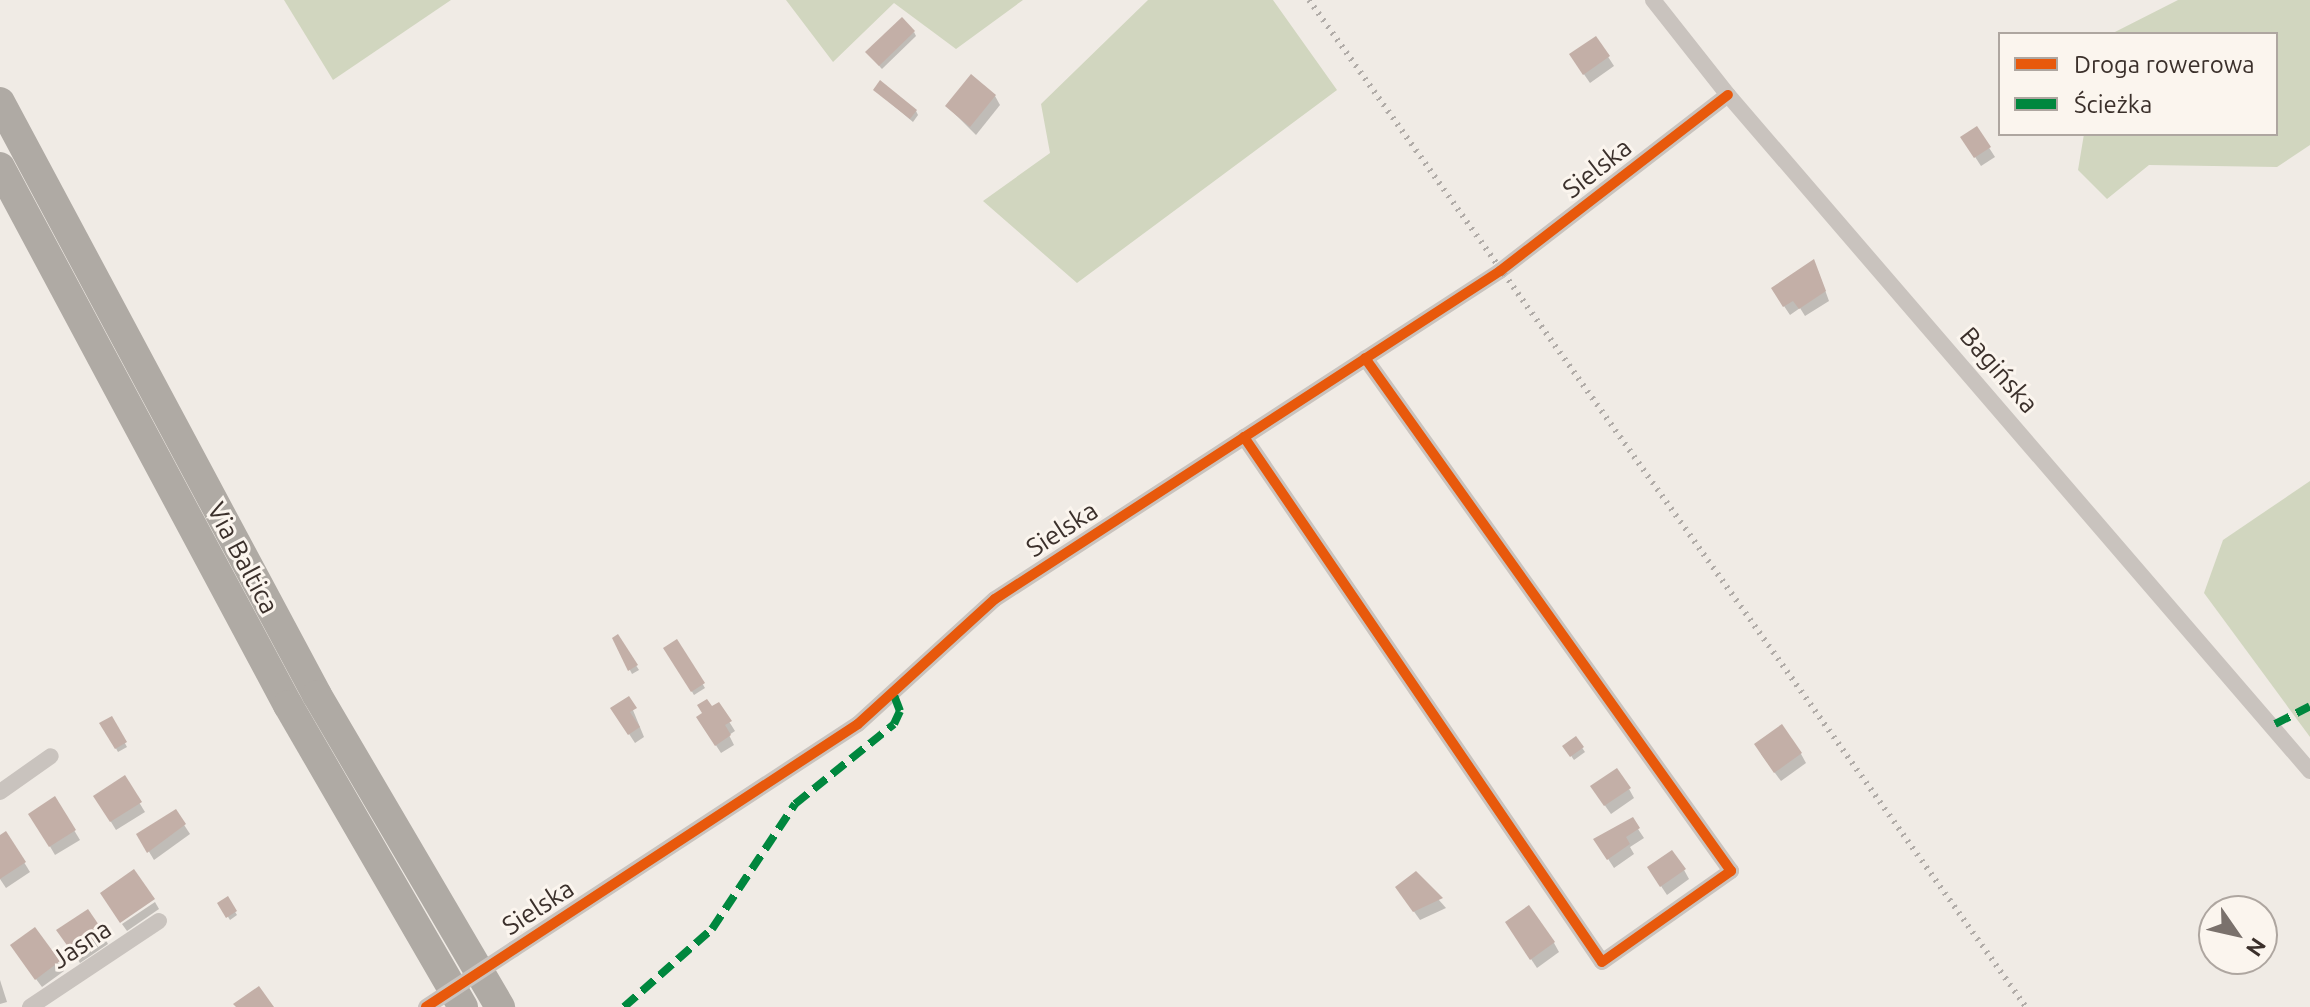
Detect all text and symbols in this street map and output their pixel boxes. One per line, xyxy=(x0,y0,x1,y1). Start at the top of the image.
legend xyxy=(1998,32,2278,136)
text: Droga rowerowa xyxy=(2074,51,2255,78)
text: Ścieżka xyxy=(2074,91,2152,118)
street label: Sielska xyxy=(1556,131,1638,205)
street label: Bagińska xyxy=(1953,321,2045,419)
street label: Sielska xyxy=(1020,494,1104,564)
street label: Via Baltica xyxy=(201,497,285,619)
street label: Sielska xyxy=(496,872,580,942)
north arrow xyxy=(2198,895,2278,975)
street label: Jasna xyxy=(45,913,117,975)
text: N xyxy=(2242,934,2272,961)

